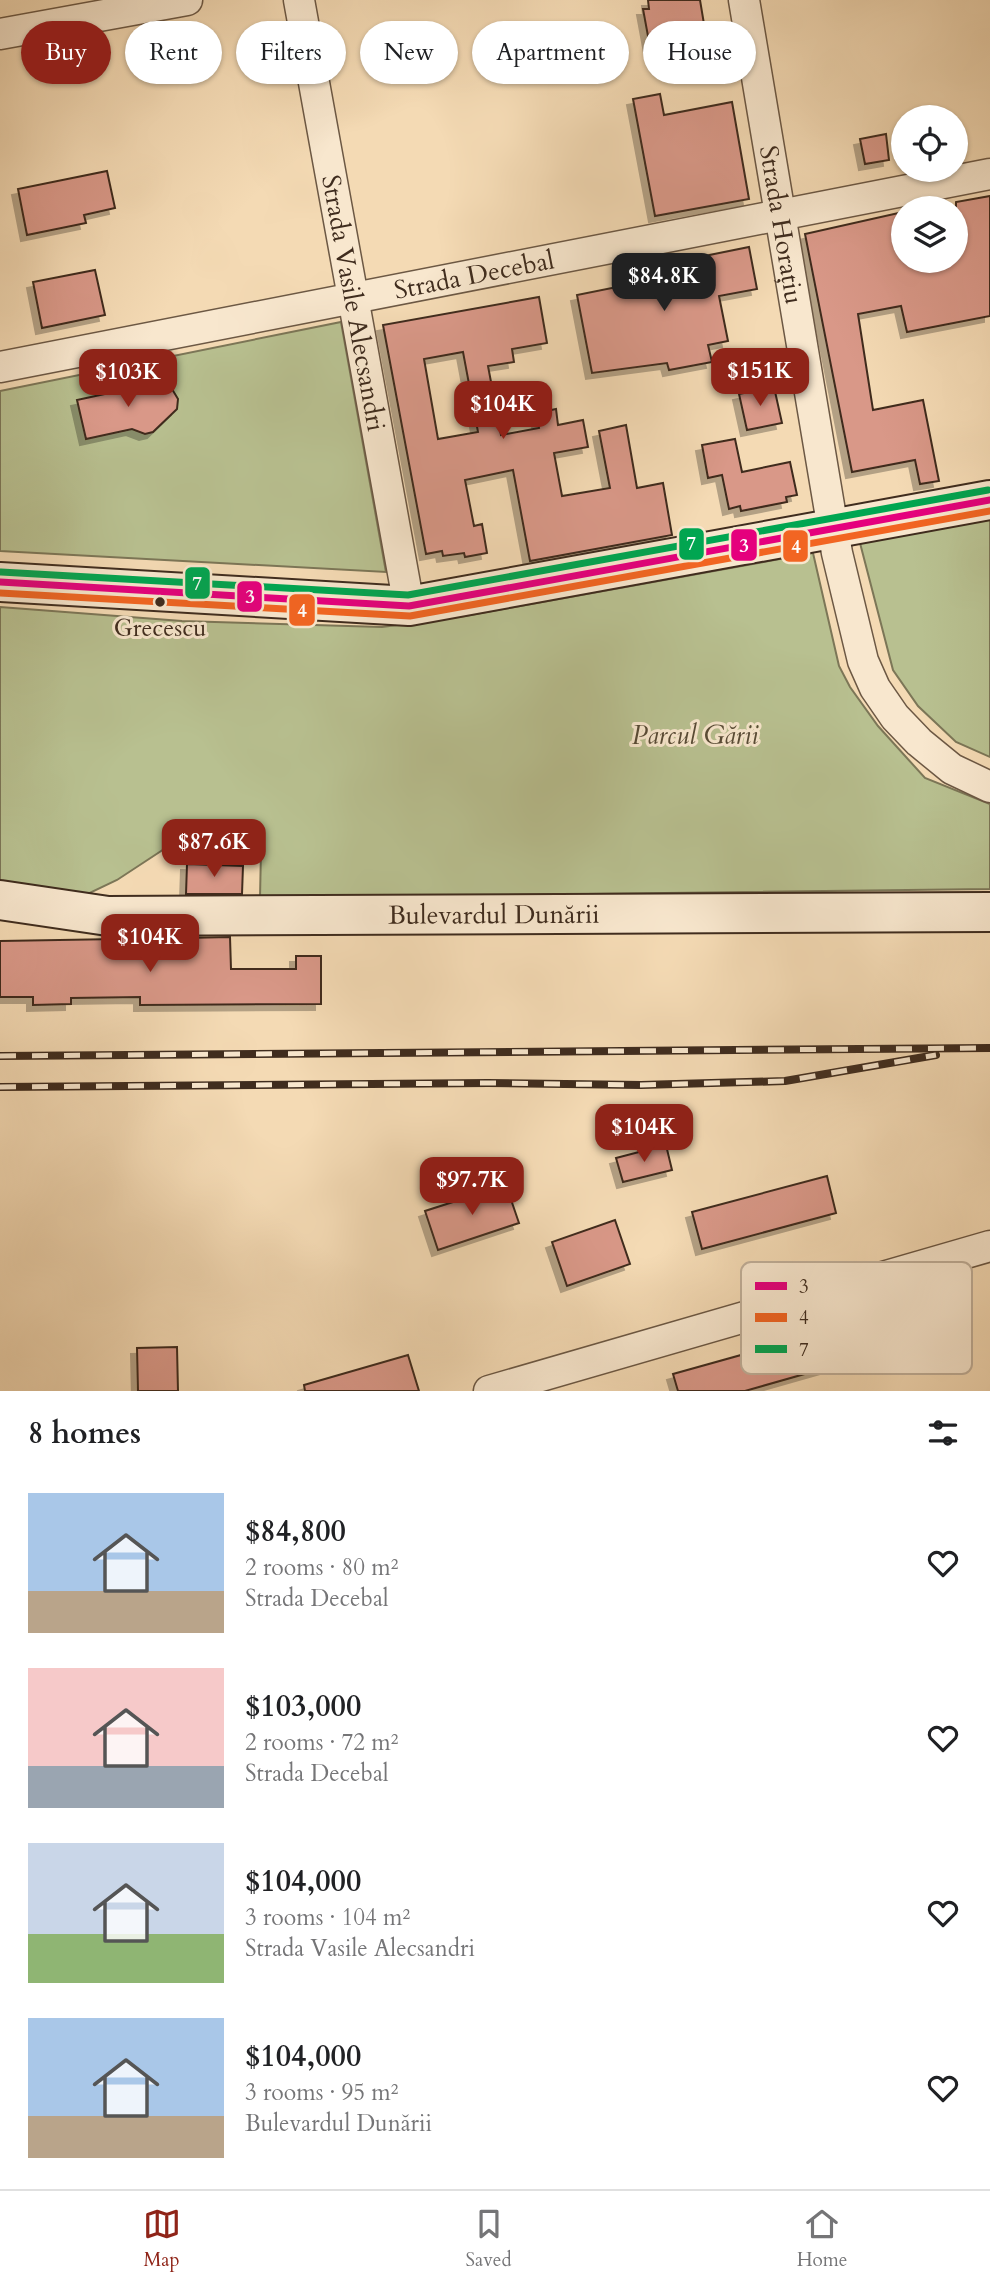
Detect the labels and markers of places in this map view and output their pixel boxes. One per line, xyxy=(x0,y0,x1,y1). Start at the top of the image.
pin: $84.8K xyxy=(607,254,721,313)
pin: $151K xyxy=(711,348,809,408)
pin: $103K xyxy=(79,350,177,409)
pin: $104K xyxy=(454,382,552,441)
marker: Grecescu xyxy=(153,595,167,609)
place label: Grecescu xyxy=(114,612,206,645)
pin: $87.6K xyxy=(157,820,271,879)
pin: $104K xyxy=(101,914,199,974)
pin: $104K xyxy=(595,1104,693,1164)
pin: $97.7K xyxy=(415,1158,529,1217)

